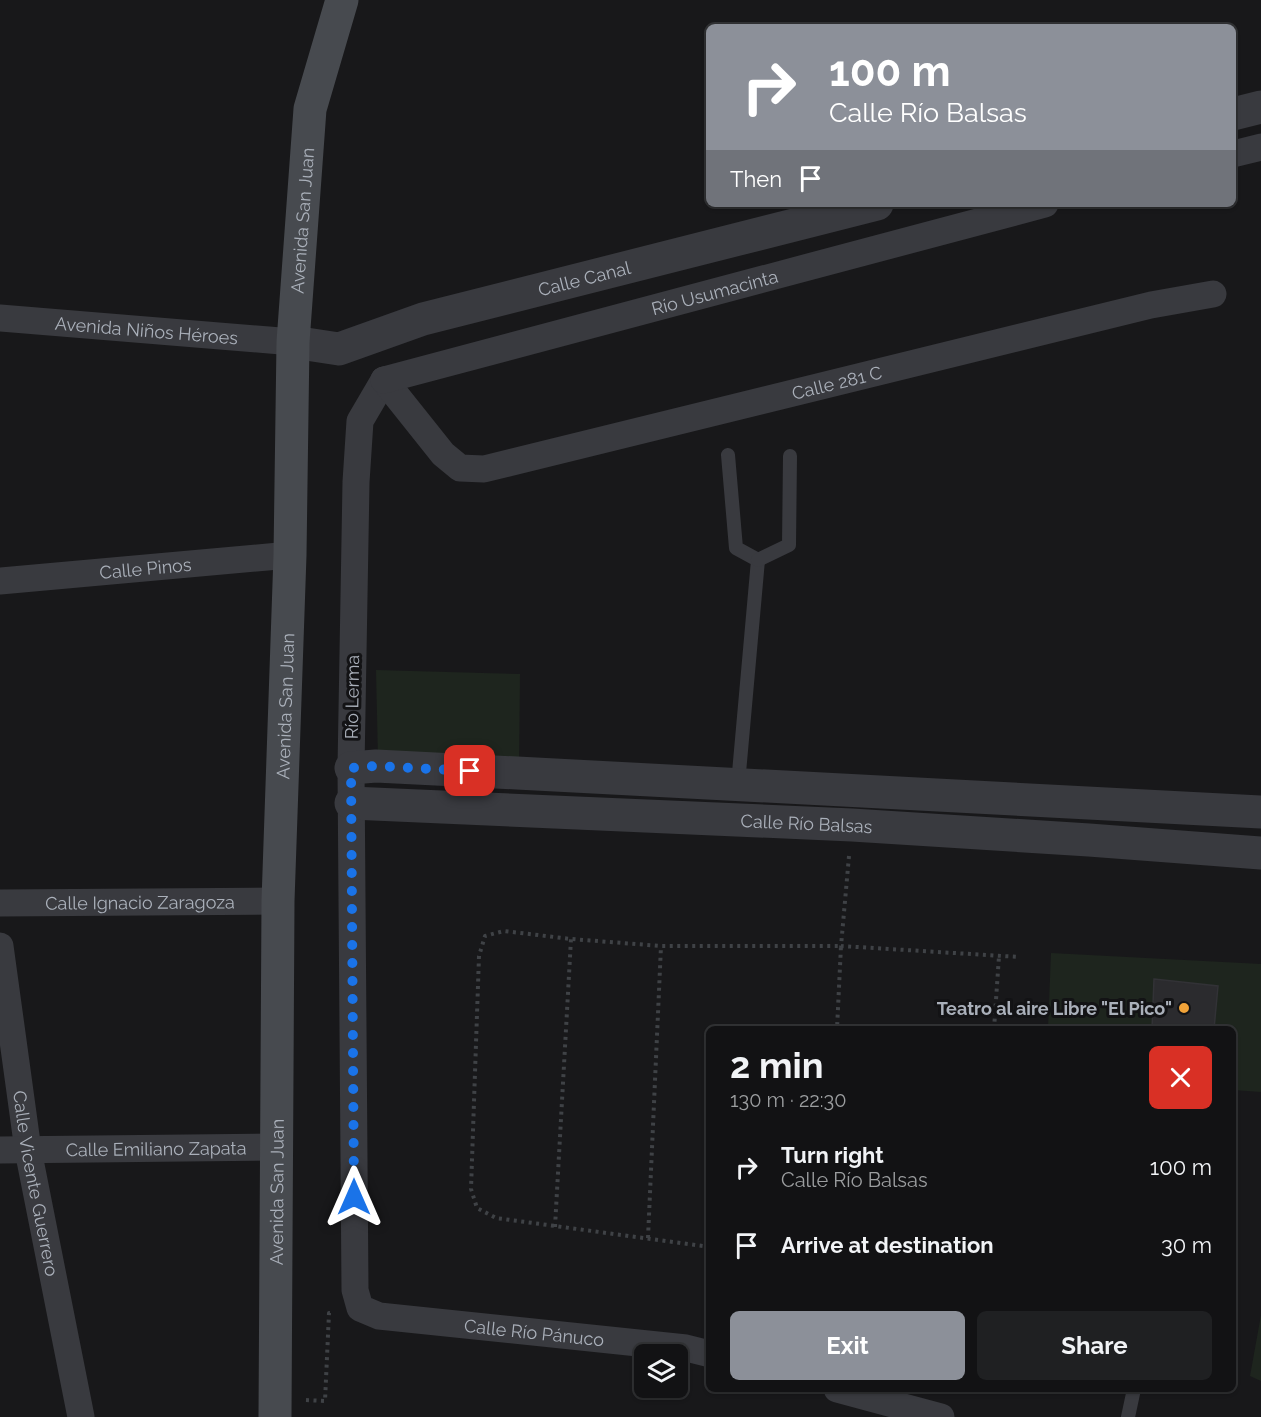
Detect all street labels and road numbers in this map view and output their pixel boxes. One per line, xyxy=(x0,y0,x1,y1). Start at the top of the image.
street label: Avenida San Juan xyxy=(286,147,318,294)
street label: Calle Canal xyxy=(536,256,633,300)
street label: Río Usumacinta xyxy=(649,265,780,319)
street label: Avenida Niños Héroes xyxy=(54,312,239,348)
street label: Calle 281 C xyxy=(790,361,884,403)
street label: Calle Pinos xyxy=(99,553,193,583)
street label: Avenida San Juan xyxy=(272,633,298,780)
street label: Río Lerma xyxy=(341,655,363,739)
street label: Calle Río Balsas xyxy=(740,810,873,837)
street label: Calle Ignacio Zaragoza xyxy=(45,891,235,913)
street label: Calle Vicente Guerrero xyxy=(9,1089,63,1278)
street label: Avenida San Juan xyxy=(265,1119,287,1265)
street label: Calle Emiliano Zapata xyxy=(65,1137,247,1160)
street label: Calle Río Pánuco xyxy=(463,1314,606,1350)

